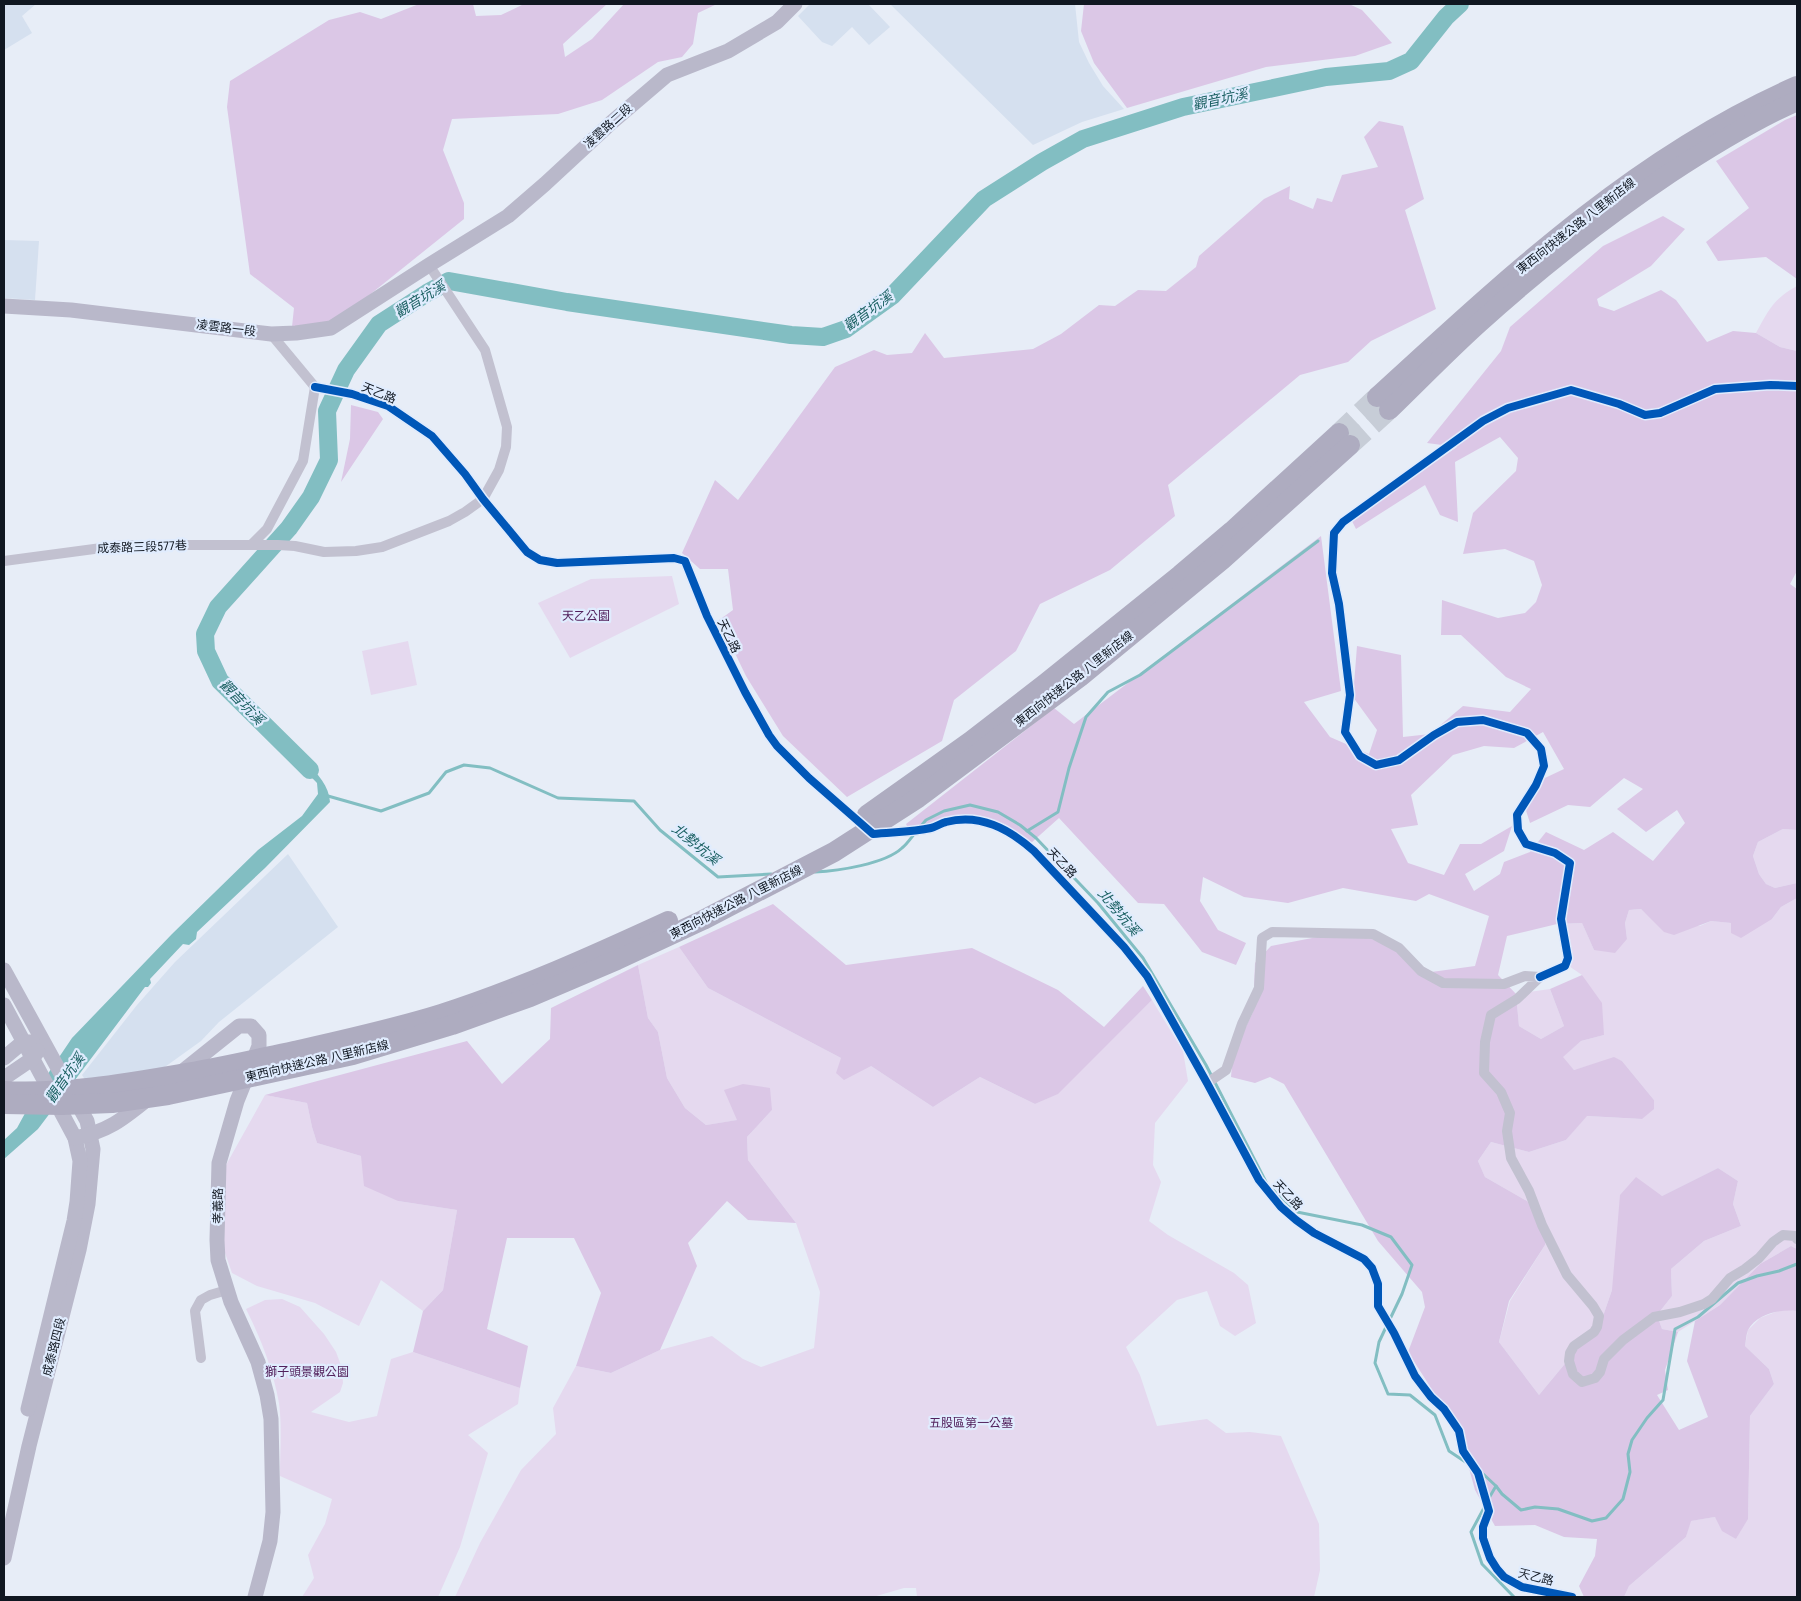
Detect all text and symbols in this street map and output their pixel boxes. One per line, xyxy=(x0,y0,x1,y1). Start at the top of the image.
water label: 觀音坑溪 xyxy=(1191,85,1251,113)
street label: 凌雲路二段 xyxy=(581,101,635,151)
street label: 東西向快速公路 八里新店線 xyxy=(1514,175,1638,277)
water label: 觀音坑溪 xyxy=(392,277,450,320)
water label: 觀音坑溪 xyxy=(841,287,897,334)
street label: 凌雲路一段 xyxy=(195,317,257,339)
street label: 天乙路 xyxy=(360,380,398,406)
street label: 成泰路三段577巷 xyxy=(97,538,187,556)
park label: 天乙公園 xyxy=(562,609,610,623)
street label: 天乙路 xyxy=(715,617,743,655)
street label: 東西向快速公路 八里新店線 xyxy=(1012,628,1136,730)
water label: 觀音坑溪 xyxy=(217,676,269,729)
water label: 北勢坑溪 xyxy=(669,820,724,869)
street label: 天乙路 xyxy=(1045,845,1079,881)
street label: 東西向快速公路 八里新店線 xyxy=(667,862,805,942)
water label: 北勢坑溪 xyxy=(1095,885,1144,940)
street label: 東西向快速公路 八里新店線 xyxy=(244,1038,390,1084)
water label: 觀音坑溪 xyxy=(42,1049,89,1106)
street label: 天乙路 xyxy=(1271,1177,1305,1213)
street label: 孝義路 xyxy=(211,1188,225,1224)
street label: 成泰路四段 xyxy=(40,1316,68,1378)
park label: 獅子頭景觀公園 xyxy=(265,1365,349,1379)
park label: 五股區第一公墓 xyxy=(929,1416,1013,1430)
street label: 天乙路 xyxy=(1517,1566,1555,1588)

